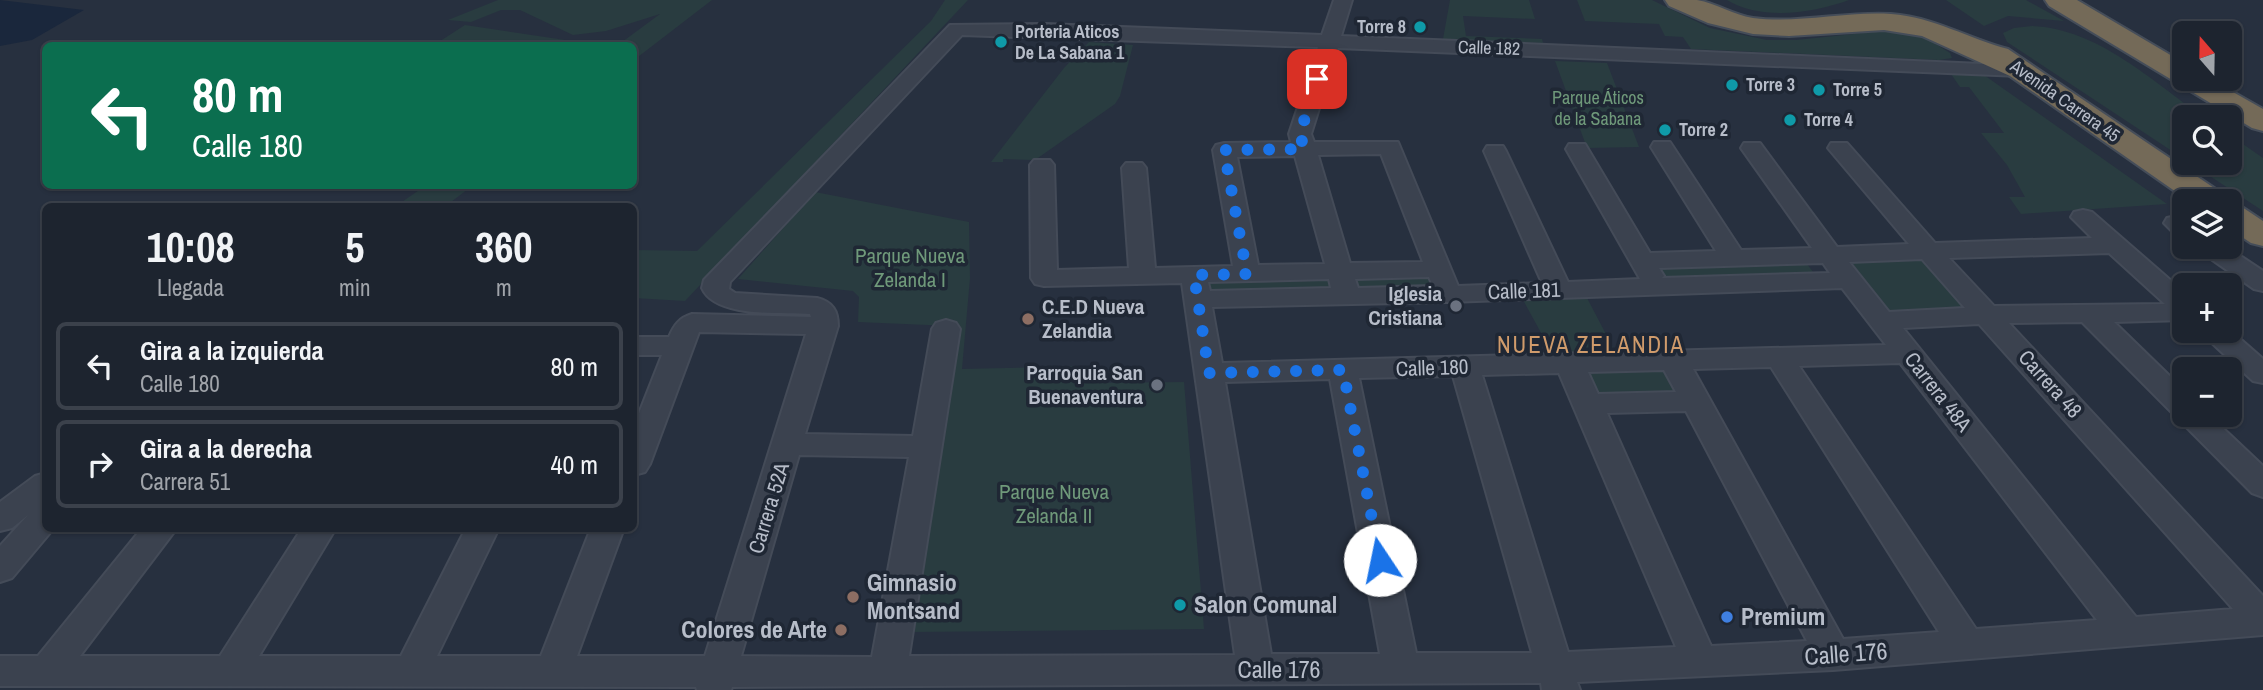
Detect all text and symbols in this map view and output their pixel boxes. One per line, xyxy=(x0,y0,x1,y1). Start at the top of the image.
place label: Torre 8 xyxy=(1357,14,1406,39)
place label: Porteria Aticos De La Sabana 1 xyxy=(1015,19,1125,65)
marker: Torre 8 xyxy=(1412,19,1428,35)
north arrow xyxy=(2172,21,2242,91)
map controls xyxy=(2172,21,2242,427)
marker: Porteria Aticos De La Sabana 1 xyxy=(993,34,1009,50)
street label: Calle 182 xyxy=(1457,34,1521,61)
pin xyxy=(1287,49,1347,109)
street label: Avenida Carrera 45 xyxy=(2005,53,2125,148)
icon: arrive xyxy=(1298,60,1336,98)
text: 80 m xyxy=(192,61,284,127)
icon: left xyxy=(77,70,168,161)
place label: Torre 3 xyxy=(1746,72,1795,97)
marker: Torre 3 xyxy=(1724,77,1740,93)
place label: Torre 5 xyxy=(1833,77,1882,102)
marker: Torre 5 xyxy=(1811,82,1827,98)
park label: Parque Áticos de la Sabana xyxy=(1552,85,1644,131)
button: search xyxy=(2172,105,2242,175)
place label: Torre 4 xyxy=(1804,107,1854,132)
marker: Torre 4 xyxy=(1782,112,1798,128)
place label: Torre 2 xyxy=(1679,117,1728,142)
marker: Torre 2 xyxy=(1657,122,1673,138)
text: Calle 180 xyxy=(192,124,303,167)
button: layers xyxy=(2172,189,2242,259)
text: 10:08 xyxy=(147,219,235,275)
text: 5 xyxy=(345,219,364,275)
text: 360 xyxy=(475,219,533,275)
park label: Parque Nueva Zelanda I xyxy=(855,241,965,294)
text: Llegada xyxy=(157,272,224,303)
text: min xyxy=(339,272,371,303)
text: m xyxy=(496,272,512,303)
button: + xyxy=(2172,273,2242,343)
street label: Calle 181 xyxy=(1487,275,1561,306)
place label: Iglesia Cristiana xyxy=(1368,279,1442,332)
place label: C.E.D Nueva Zelandia xyxy=(1042,292,1145,345)
marker: Iglesia Cristiana xyxy=(1448,298,1464,314)
marker: C.E.D Nueva Zelandia xyxy=(1020,311,1036,327)
district label: NUEVA ZELANDIA xyxy=(1497,329,1685,360)
text: Gira a la izquierda xyxy=(140,333,324,368)
street label: Carrera 48 xyxy=(2012,343,2089,424)
street label: Carrera 48A xyxy=(1898,346,1979,438)
icon: left xyxy=(81,347,119,385)
text: 80 m xyxy=(551,349,598,384)
street label: Calle 180 xyxy=(1395,352,1469,383)
button: − xyxy=(2172,357,2242,427)
place label: Parroquia San Buenaventura xyxy=(1026,358,1143,411)
text: Calle 180 xyxy=(140,368,220,399)
marker: Parroquia San Buenaventura xyxy=(1149,377,1165,393)
text: Gira a la derecha xyxy=(140,431,312,466)
icon: right xyxy=(81,445,119,483)
text: 40 m xyxy=(551,447,598,482)
street label: Carrera 52A xyxy=(741,458,796,557)
text: Carrera 51 xyxy=(140,466,230,497)
park label: Parque Nueva Zelanda II xyxy=(999,477,1109,530)
position arrow xyxy=(1343,523,1417,597)
place label: Gimnasio Montsand xyxy=(867,566,960,626)
place label: Salon Comunal xyxy=(1194,588,1337,620)
marker: Gimnasio Montsand xyxy=(845,589,861,605)
marker: Salon Comunal xyxy=(1172,597,1188,613)
place label: Premium xyxy=(1741,600,1825,632)
marker: Premium xyxy=(1719,609,1735,625)
place label: Colores de Arte xyxy=(681,613,827,645)
marker: Colores de Arte xyxy=(833,622,849,638)
street label: Calle 176 xyxy=(1803,634,1889,672)
street label: Calle 176 xyxy=(1237,653,1321,685)

